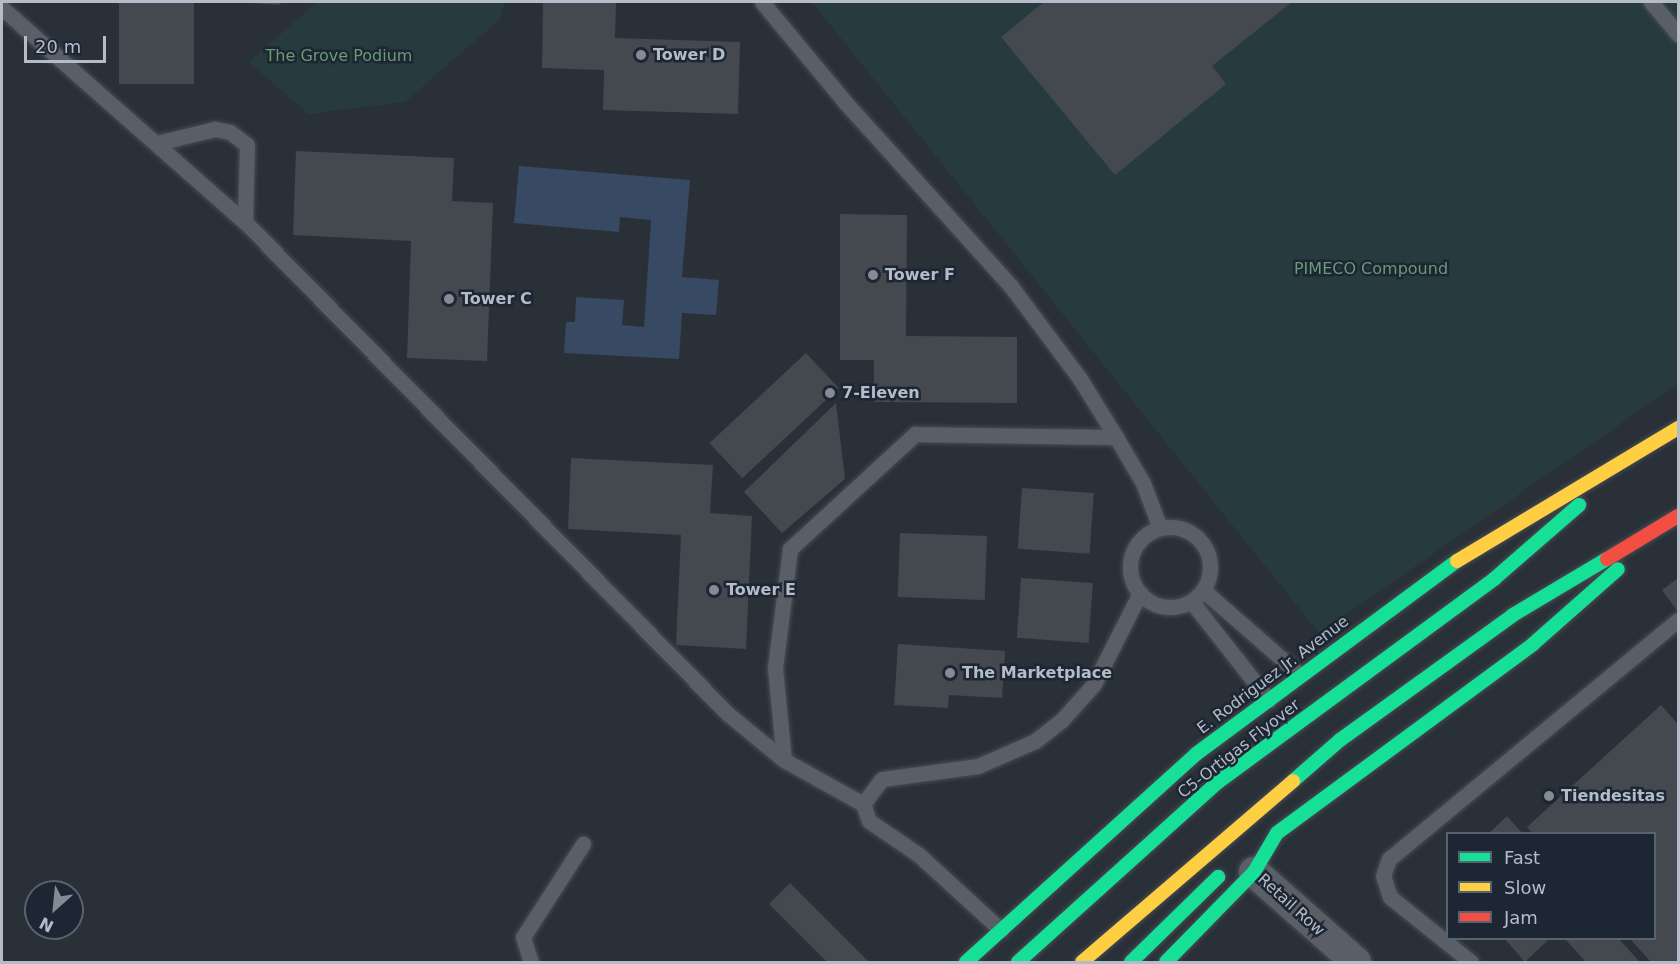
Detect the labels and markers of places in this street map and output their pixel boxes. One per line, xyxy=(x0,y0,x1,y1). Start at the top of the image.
place label: Tower D xyxy=(653,45,725,65)
marker: Tower D xyxy=(634,48,648,62)
place label: Tower F xyxy=(885,265,955,285)
marker: Tower F xyxy=(866,268,880,282)
place label: Tower C xyxy=(461,289,532,309)
marker: Tower C xyxy=(442,292,456,306)
place label: 7-Eleven xyxy=(842,383,920,403)
marker: 7-Eleven xyxy=(823,386,837,400)
place label: Tower E xyxy=(726,580,796,600)
marker: Tower E xyxy=(707,583,721,597)
place label: The Marketplace xyxy=(962,663,1112,683)
marker: The Marketplace xyxy=(943,666,957,680)
place label: Tiendesitas xyxy=(1561,786,1665,806)
marker: Tiendesitas xyxy=(1542,789,1556,803)

